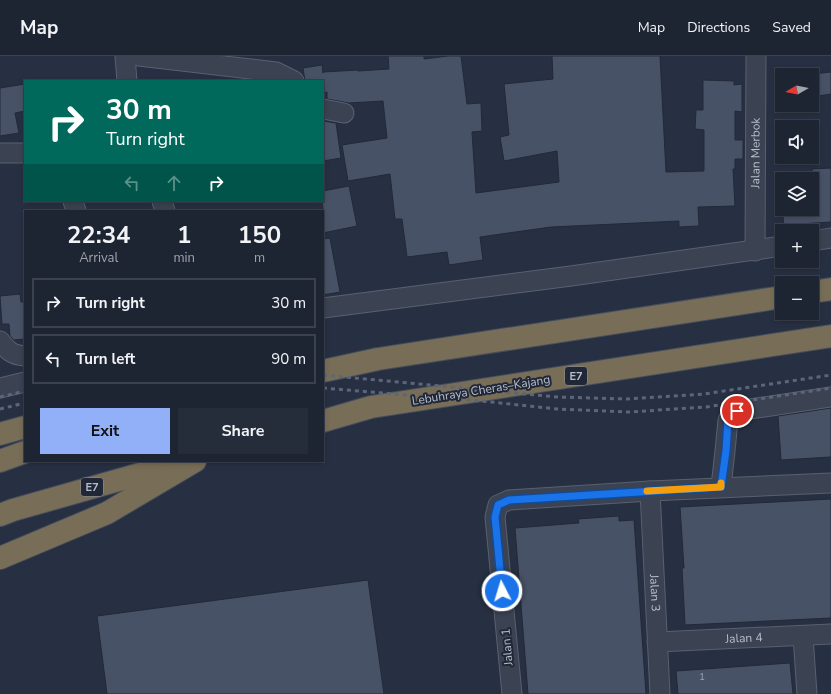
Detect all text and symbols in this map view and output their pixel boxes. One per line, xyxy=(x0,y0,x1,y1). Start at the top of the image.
text: Map xyxy=(20,15,58,41)
text: Map xyxy=(638,18,665,37)
text: Directions xyxy=(687,18,750,37)
text: Saved xyxy=(772,18,811,37)
north arrow xyxy=(775,68,819,112)
map controls xyxy=(775,68,819,320)
text: 30 m xyxy=(106,91,172,129)
icon: right xyxy=(40,96,92,148)
street label: Jalan Merbok xyxy=(747,117,764,189)
button: sound xyxy=(775,120,819,164)
text: Turn right xyxy=(106,127,185,151)
icon: left xyxy=(121,172,143,194)
icon: ahead xyxy=(163,172,185,194)
icon: right xyxy=(205,172,227,194)
button: layers xyxy=(775,172,819,216)
text: 22:34 xyxy=(67,219,130,251)
text: 1 xyxy=(177,219,191,251)
text: 150 xyxy=(238,219,281,251)
button: + xyxy=(775,224,819,268)
text: Arrival xyxy=(79,249,118,267)
text: min xyxy=(173,249,195,267)
text: m xyxy=(254,249,265,267)
button: − xyxy=(775,276,819,320)
icon: right xyxy=(42,292,64,314)
text: Turn right xyxy=(76,293,145,313)
text: 30 m xyxy=(271,293,306,313)
icon: left xyxy=(42,348,64,370)
text: Turn left xyxy=(76,349,135,369)
text: 90 m xyxy=(271,349,306,369)
road number: E7 xyxy=(565,367,587,385)
street label: Lebuhraya Cheras–Kajang xyxy=(411,371,551,409)
pin xyxy=(720,394,754,428)
icon: arrive xyxy=(726,400,748,422)
button: Exit xyxy=(40,408,170,454)
button: Share xyxy=(178,408,308,454)
road number: E7 xyxy=(81,478,103,496)
position arrow xyxy=(481,570,523,612)
street label: Jalan 3 xyxy=(646,573,664,612)
street label: Jalan 1 xyxy=(497,628,517,667)
street label: Jalan 4 xyxy=(724,629,763,647)
house number: 1 xyxy=(699,670,705,684)

